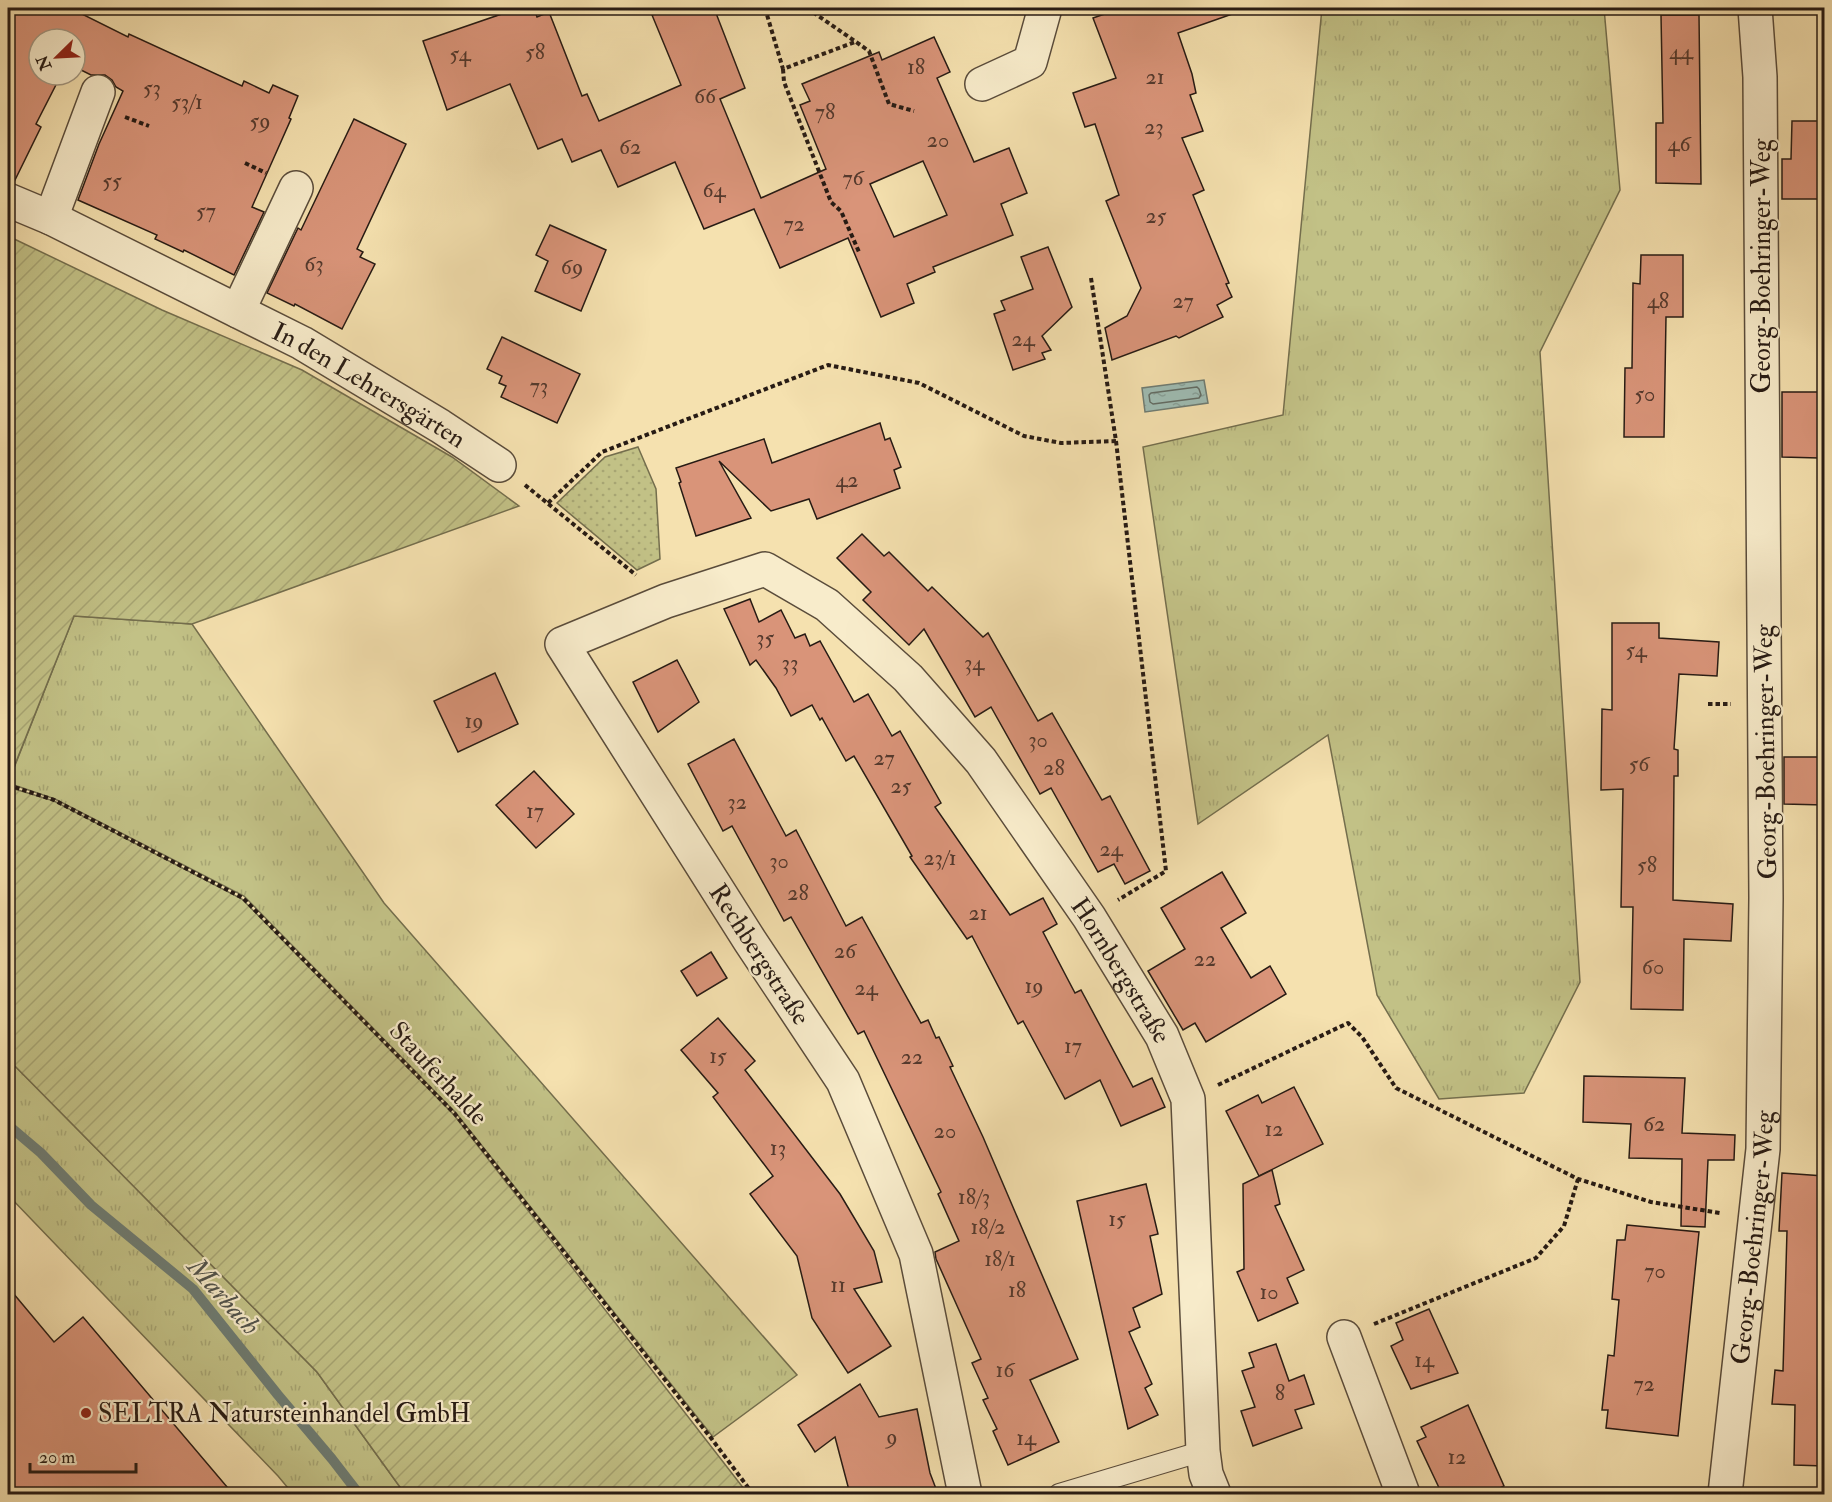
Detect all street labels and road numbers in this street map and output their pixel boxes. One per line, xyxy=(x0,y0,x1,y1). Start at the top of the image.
street label: Georg-Boehringer-Weg xyxy=(1746,137,1778,393)
street label: In den Lehrersgärten xyxy=(267,316,472,456)
street label: Georg-Boehringer-Weg xyxy=(1748,623,1784,880)
street label: Rechbergstraße xyxy=(702,878,817,1031)
street label: Hornbergstraße xyxy=(1063,892,1178,1049)
street label: Stauferhalde xyxy=(382,1015,494,1132)
street label: Georg-Boehringer-Weg xyxy=(1724,1109,1780,1366)

